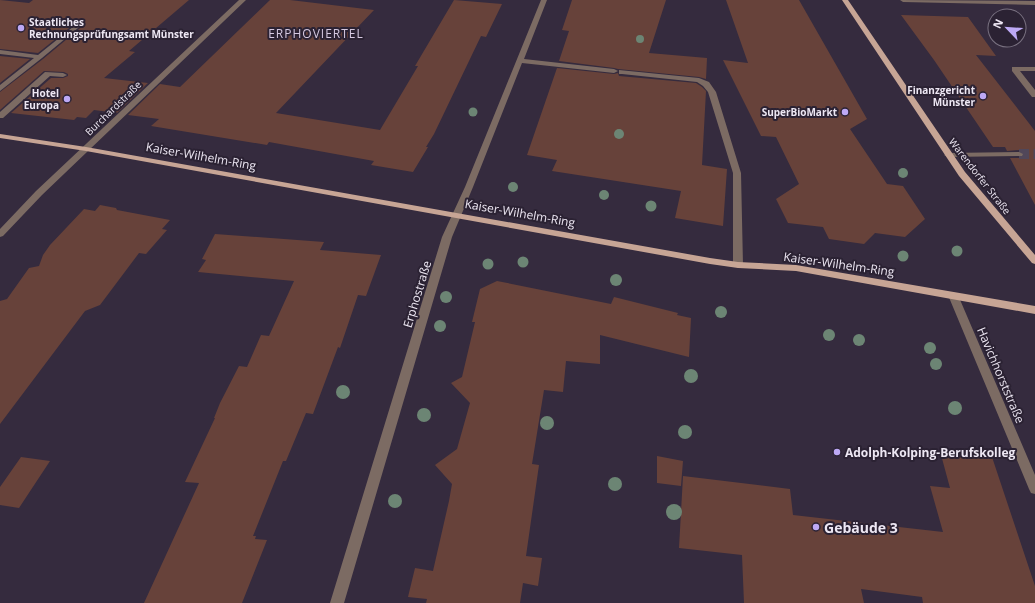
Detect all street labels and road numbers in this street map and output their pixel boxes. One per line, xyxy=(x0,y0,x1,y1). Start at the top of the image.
street label: Burchardstraße xyxy=(82,77,144,138)
street label: Warendorfer Straße xyxy=(946,135,1014,217)
street label: Kaiser-Wilhelm-Ring xyxy=(144,138,258,174)
street label: Kaiser-Wilhelm-Ring xyxy=(463,195,577,231)
street label: Kaiser-Wilhelm-Ring xyxy=(782,248,896,280)
street label: Erphostraße xyxy=(399,258,435,330)
street label: Havichhorststraße xyxy=(973,324,1029,426)

